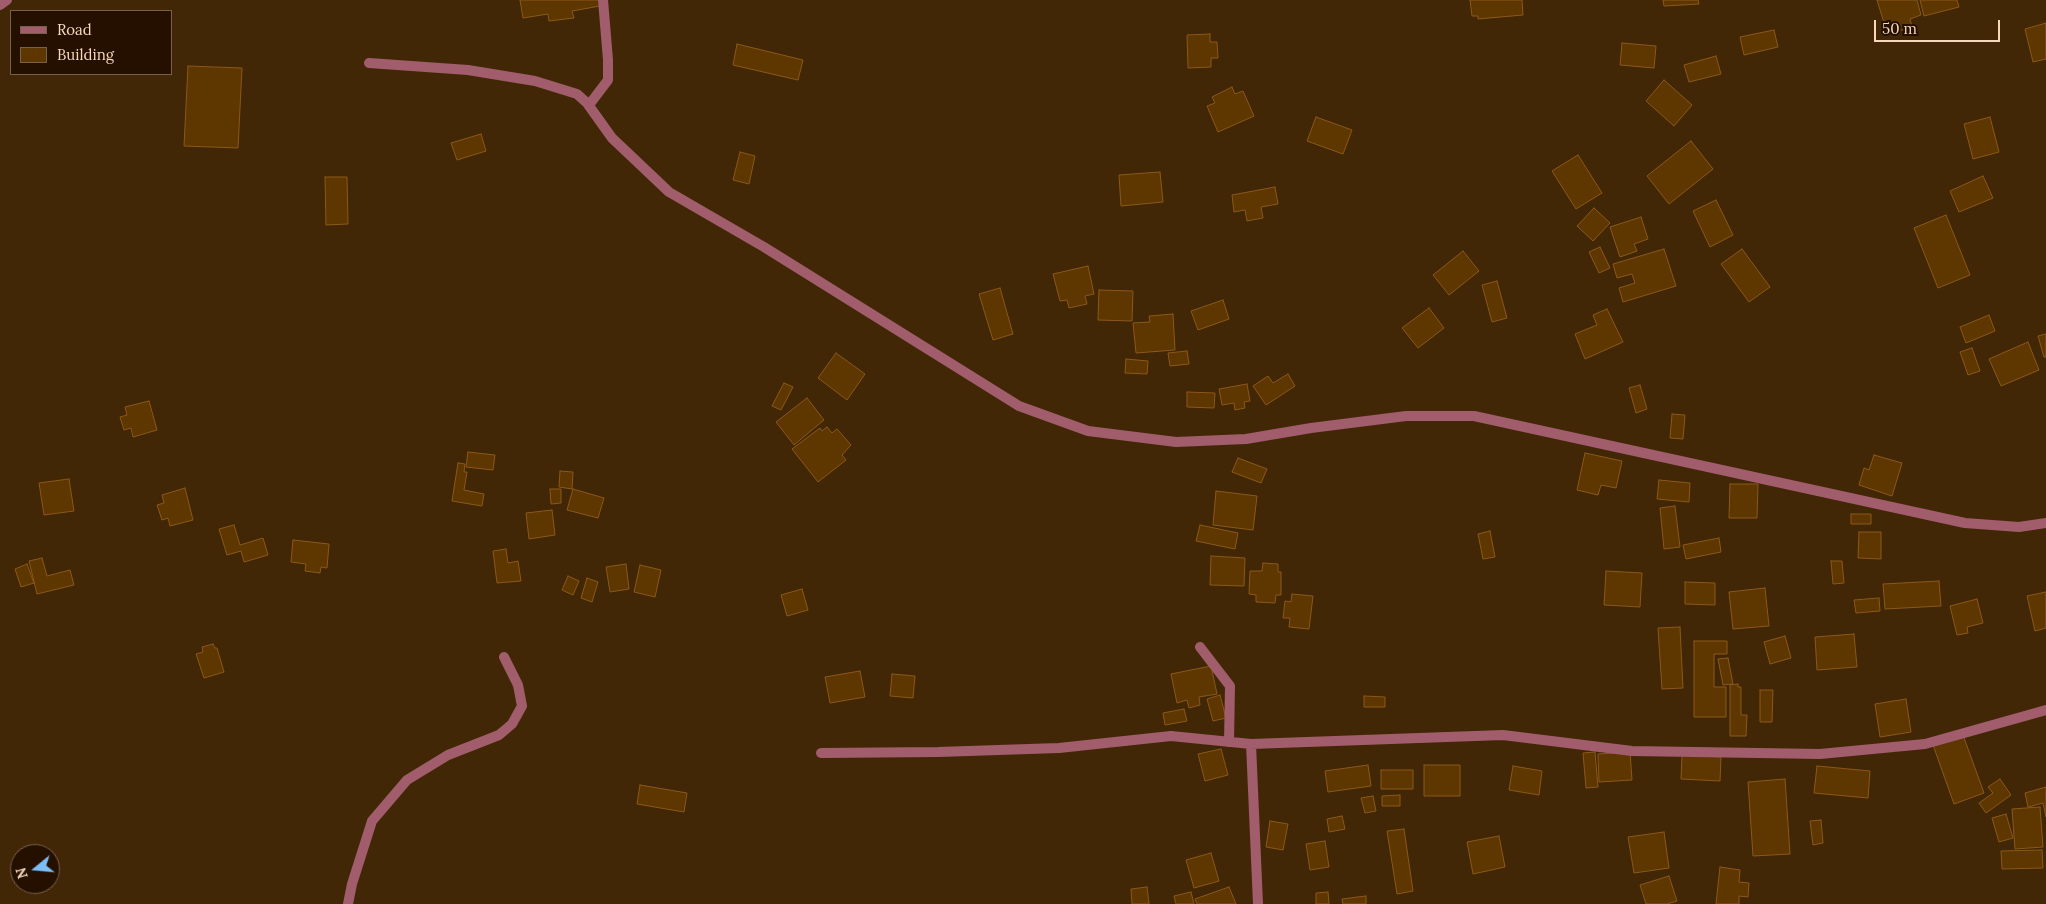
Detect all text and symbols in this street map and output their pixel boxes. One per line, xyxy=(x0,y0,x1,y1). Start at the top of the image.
legend xyxy=(10,10,172,75)
scale bar xyxy=(1876,10,2002,42)
text: 50 m xyxy=(1882,19,1917,38)
text: Road xyxy=(57,20,92,39)
text: Building xyxy=(57,45,114,64)
north arrow xyxy=(10,844,60,894)
text: N xyxy=(11,865,32,881)

